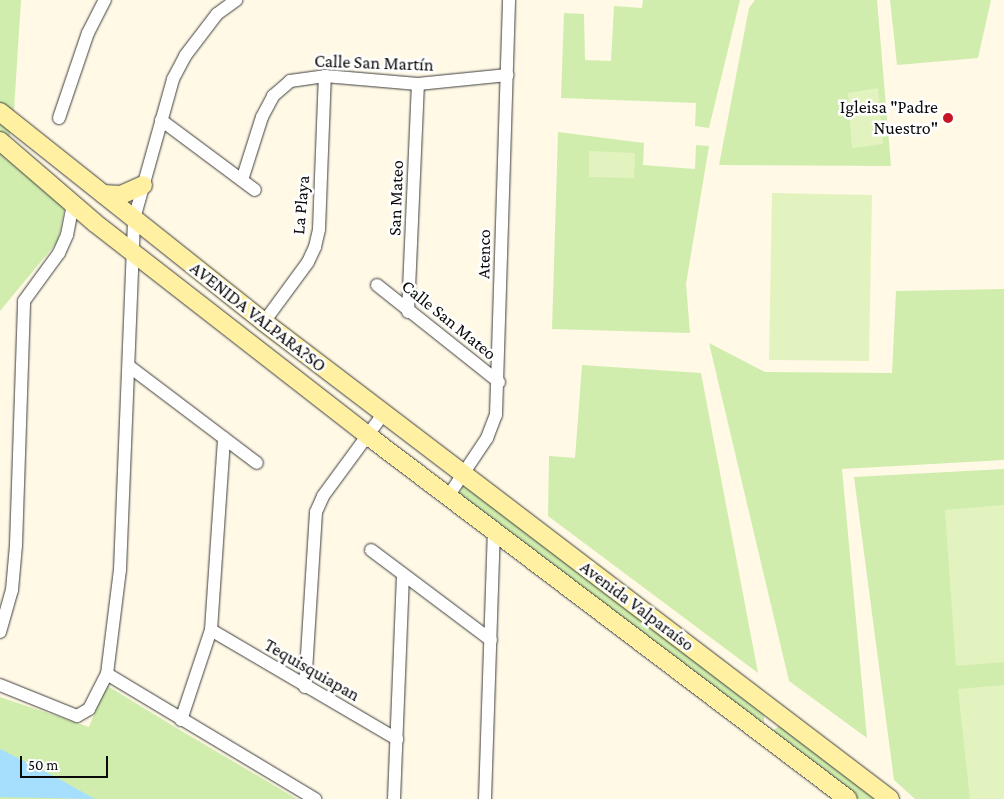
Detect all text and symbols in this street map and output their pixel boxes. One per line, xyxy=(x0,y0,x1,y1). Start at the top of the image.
street label: Calle San Martín xyxy=(314,50,434,76)
place label: Igleisa "Padre Nuestro" xyxy=(840,97,938,140)
marker: Igleisa "Padre Nuestro" xyxy=(942,112,954,124)
street label: San Mateo xyxy=(384,160,408,236)
street label: La Playa xyxy=(288,175,314,235)
street label: Atenco xyxy=(473,229,495,279)
street label: AVENIDA VALPARA?SO xyxy=(186,257,330,377)
street label: Calle San Mateo xyxy=(397,275,501,365)
street label: Avenida Valparaíso xyxy=(576,556,698,656)
street label: Tequisquiapan xyxy=(260,634,364,706)
scale bar xyxy=(22,746,110,778)
text: 50 m xyxy=(28,757,58,773)

